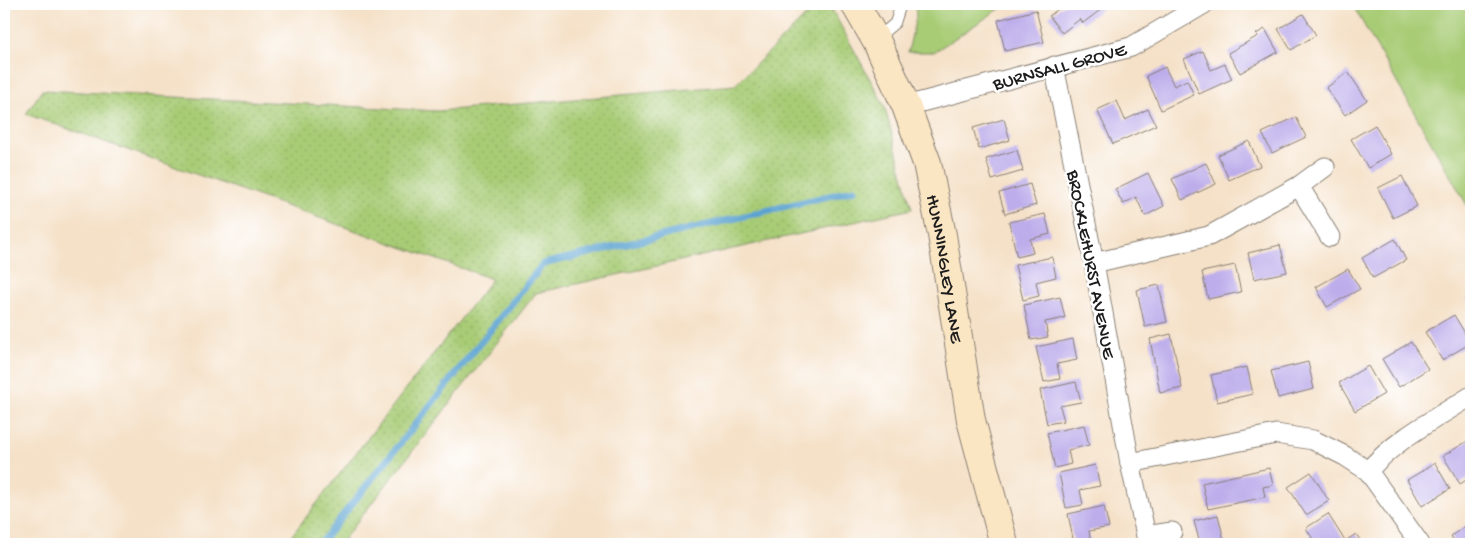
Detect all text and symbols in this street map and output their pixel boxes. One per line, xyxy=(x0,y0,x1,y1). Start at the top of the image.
street label: BURNSALL GROVE xyxy=(990,39,1130,98)
street label: BROCKLEHURST AVENUE xyxy=(1060,167,1119,362)
street label: HUNNINGLEY LANE xyxy=(919,193,967,346)

